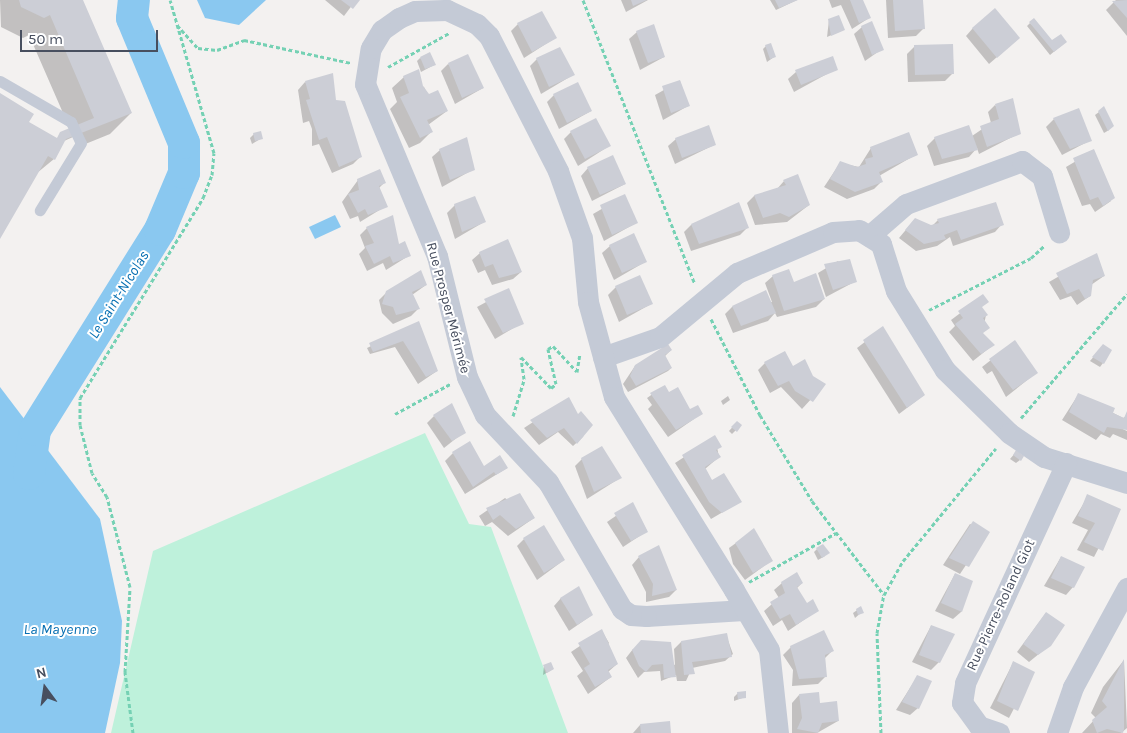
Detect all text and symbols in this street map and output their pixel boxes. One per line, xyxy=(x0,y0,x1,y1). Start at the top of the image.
scale bar xyxy=(22,20,160,52)
text: 50 m xyxy=(28,30,63,48)
street label: Rue Prosper Mérimée xyxy=(422,241,474,375)
water label: Le Saint-Nicolas xyxy=(85,248,153,342)
street label: Rue Pierre-Roland Giot xyxy=(963,537,1039,673)
water label: La Mayenne xyxy=(24,621,96,639)
north arrow xyxy=(20,663,70,713)
text: N xyxy=(34,663,48,682)

